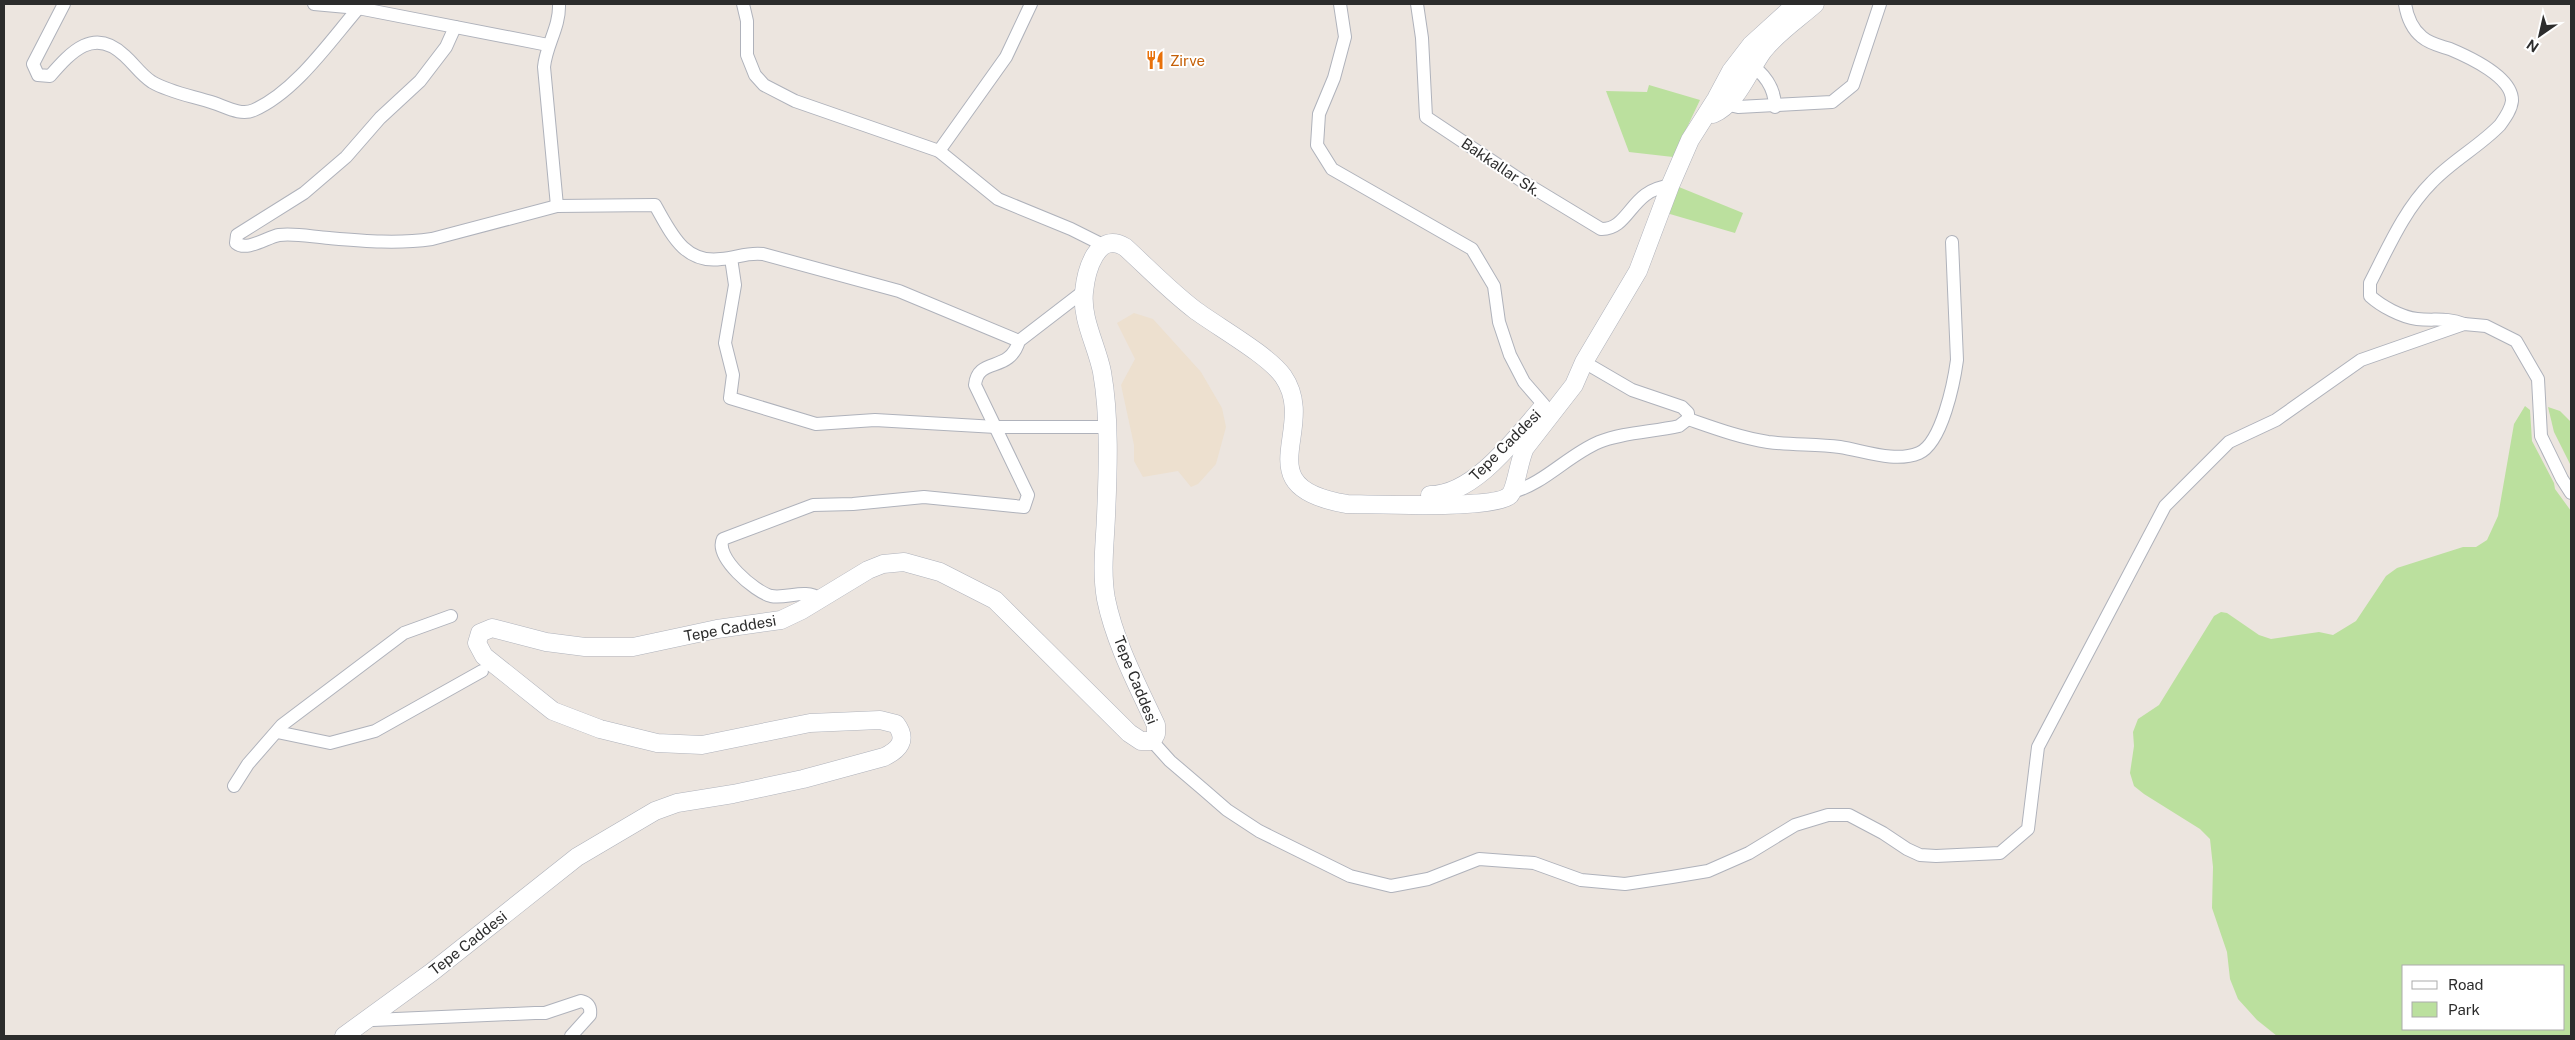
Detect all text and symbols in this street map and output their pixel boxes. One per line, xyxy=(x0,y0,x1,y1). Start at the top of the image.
north arrow xyxy=(2515,10,2565,60)
text: N xyxy=(2524,36,2542,55)
restaurant icon: Zirve xyxy=(1144,49,1166,71)
place label: Zirve xyxy=(1170,52,1205,69)
street label: Bakkallar Sk. xyxy=(1458,134,1544,200)
street label: Tepe Caddesi xyxy=(1466,406,1544,484)
street label: Tepe Caddesi xyxy=(682,612,778,644)
street label: Tepe Caddesi xyxy=(1111,633,1161,727)
street label: Tepe Caddesi xyxy=(426,908,510,978)
legend xyxy=(2402,965,2565,1030)
text: Road xyxy=(2448,976,2484,993)
text: Park xyxy=(2448,1001,2480,1018)

